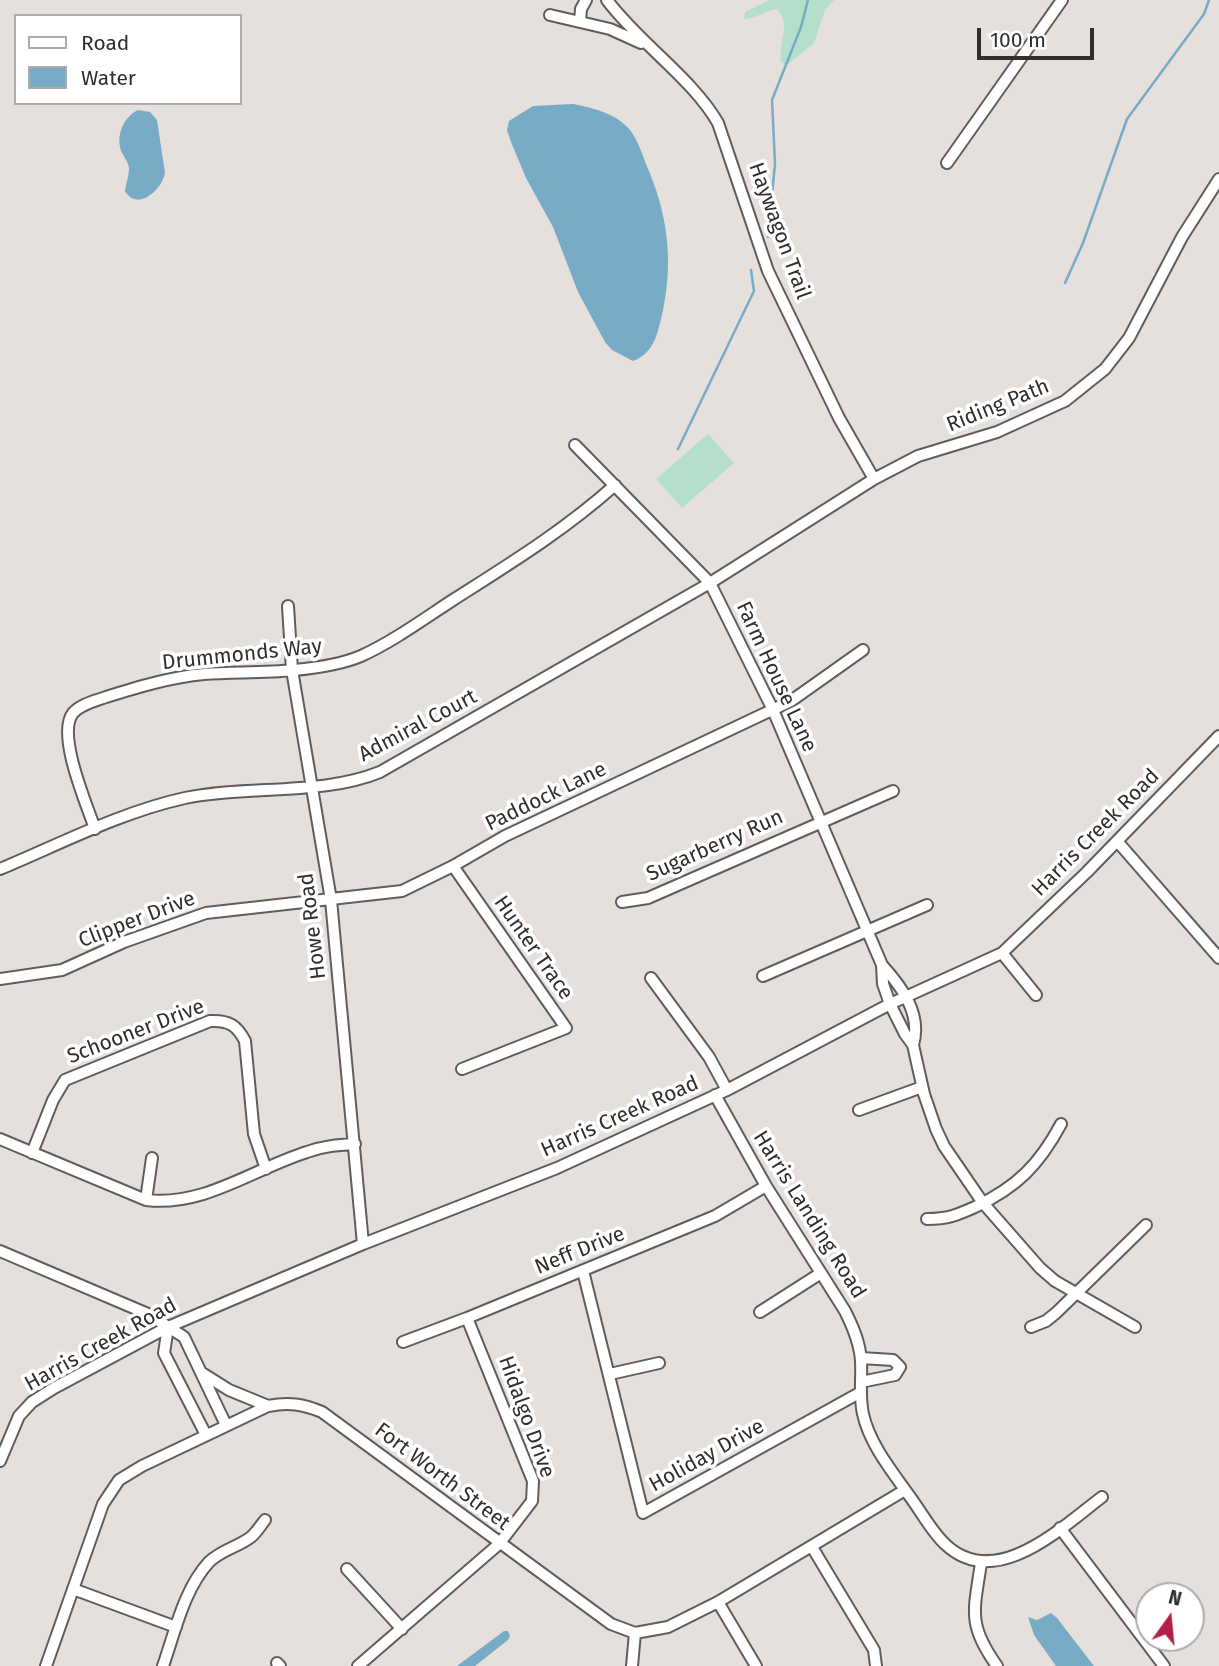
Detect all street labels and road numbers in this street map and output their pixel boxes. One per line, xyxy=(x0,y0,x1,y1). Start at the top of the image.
street label: Haywagon Trail xyxy=(743,159,815,303)
street label: Riding Path xyxy=(943,374,1053,438)
street label: Farm House Lane xyxy=(730,598,822,756)
street label: Drummonds Way xyxy=(161,634,323,676)
street label: Admiral Court xyxy=(355,684,481,768)
street label: Paddock Lane xyxy=(481,757,611,837)
street label: Harris Creek Road xyxy=(1027,764,1165,902)
street label: Sugarberry Run xyxy=(643,805,787,887)
street label: Howe Road xyxy=(294,871,332,981)
street label: Clipper Drive xyxy=(75,886,199,954)
street label: Hunter Trace xyxy=(488,891,578,1005)
street label: Schooner Drive xyxy=(64,994,208,1070)
street label: Harris Creek Road xyxy=(537,1071,703,1163)
street label: Harris Landing Road xyxy=(747,1127,871,1303)
street label: Neff Drive xyxy=(531,1222,629,1280)
street label: Harris Creek Road xyxy=(21,1293,181,1397)
street label: Hidalgo Drive xyxy=(492,1353,560,1481)
street label: Holiday Drive xyxy=(645,1414,769,1498)
street label: Fort Worth Street xyxy=(369,1418,515,1536)

